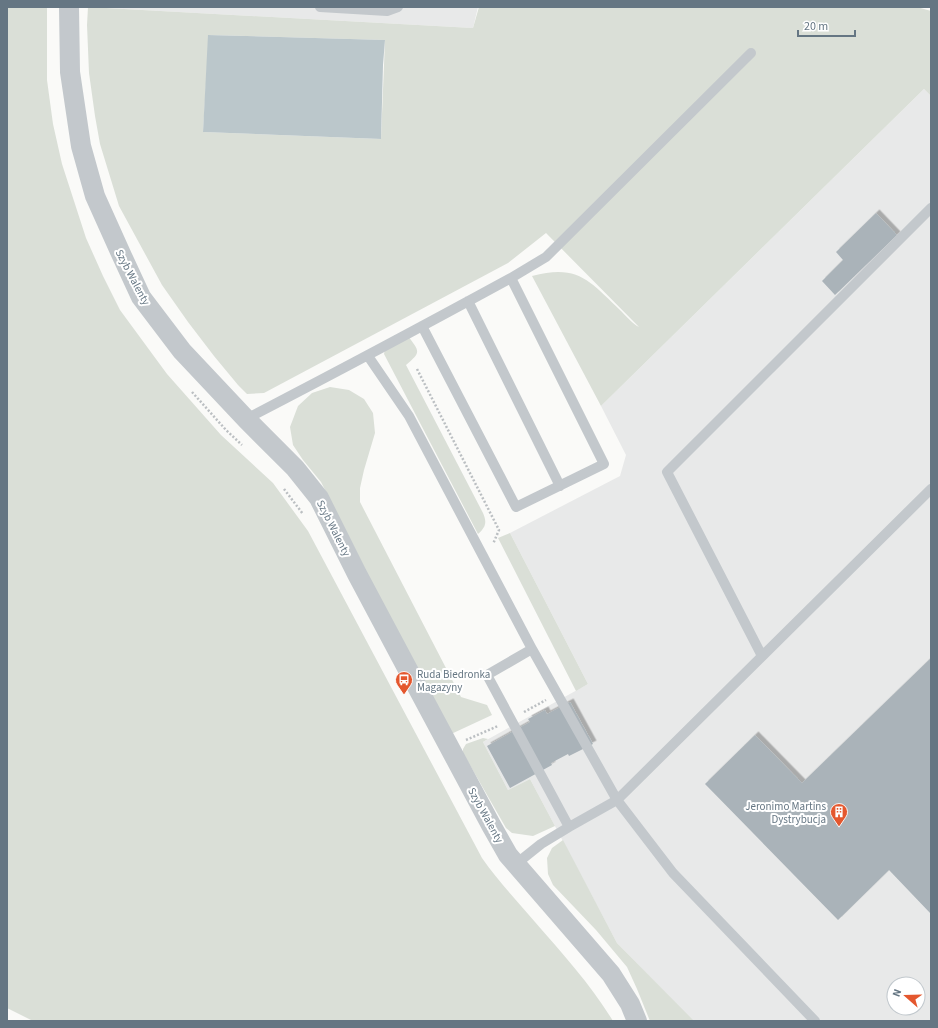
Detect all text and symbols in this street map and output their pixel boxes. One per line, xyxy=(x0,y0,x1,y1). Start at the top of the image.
scale bar xyxy=(798,12,855,38)
text: 20 m xyxy=(804,18,828,35)
street label: Szyb Walenty xyxy=(112,247,154,308)
street label: Szyb Walenty xyxy=(313,498,354,559)
place label: Ruda Biedronka Magazyny xyxy=(417,667,490,695)
bus stop icon: Ruda Biedronka Magazyny xyxy=(394,670,414,695)
street label: Szyb Walenty xyxy=(464,785,507,846)
place label: Jeronimo Martins Dystrybucja xyxy=(745,799,826,827)
building icon: Jeronimo Martins Dystrybucja xyxy=(829,802,849,827)
north arrow xyxy=(886,976,926,1016)
text: N xyxy=(889,987,905,999)

